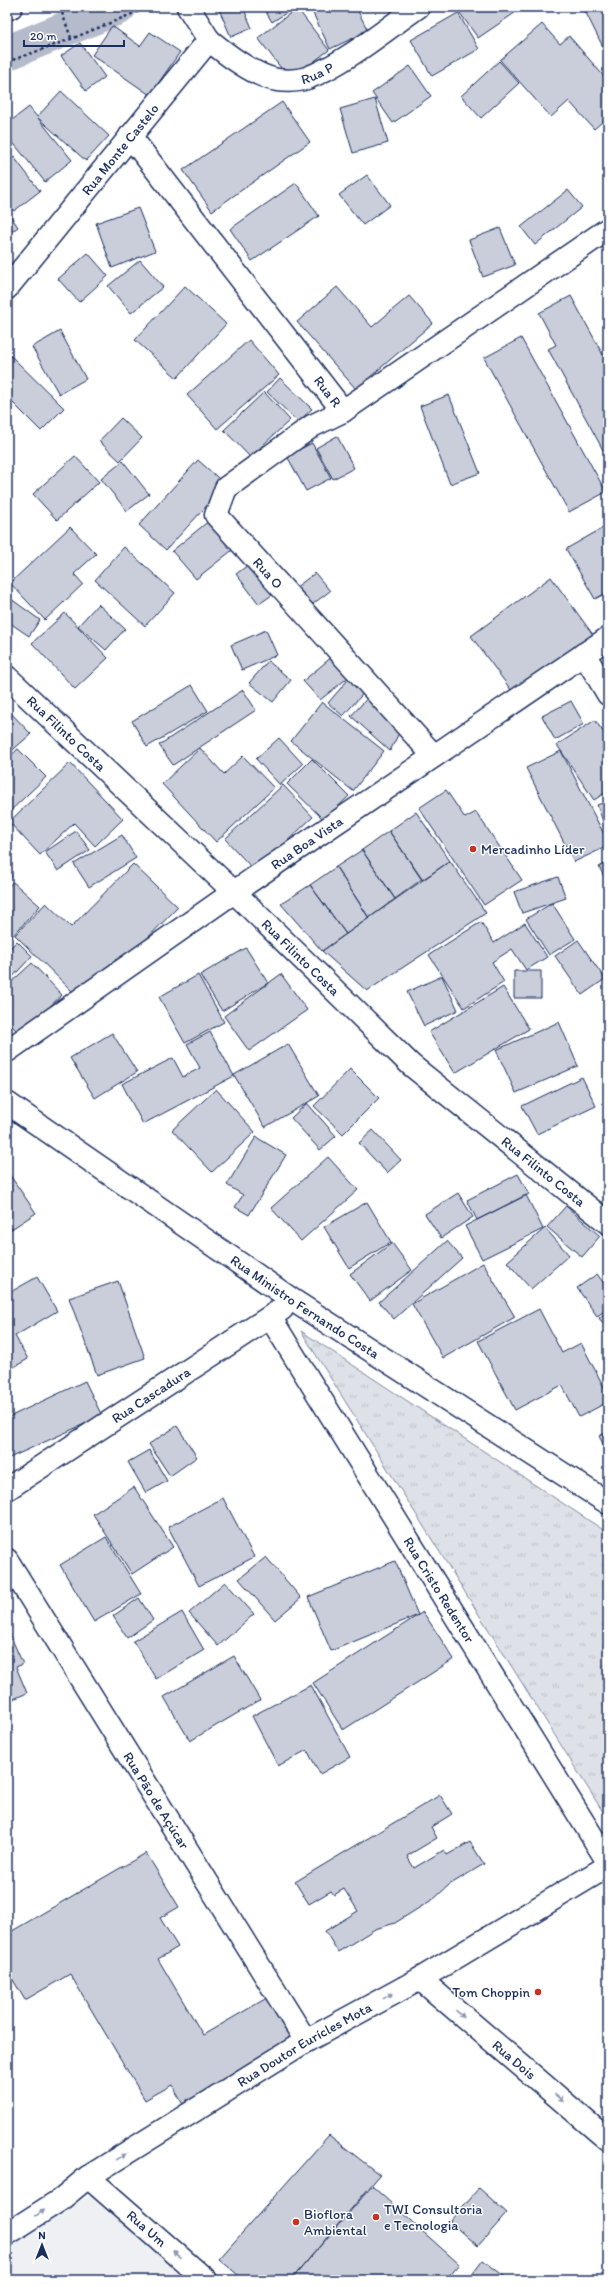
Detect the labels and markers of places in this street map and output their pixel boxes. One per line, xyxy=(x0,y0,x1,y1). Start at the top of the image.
place label: Mercadinho Líder xyxy=(481,841,585,858)
marker: Mercadinho Líder xyxy=(468,844,478,854)
place label: Tom Choppin xyxy=(452,1984,531,2001)
marker: Tom Choppin xyxy=(533,1987,543,1997)
place label: TWI Consultoria e Tecnologia xyxy=(384,2201,482,2234)
place label: Bioflora Ambiental xyxy=(304,2206,367,2239)
marker: TWI Consultoria e Tecnologia xyxy=(371,2212,381,2222)
marker: Bioflora Ambiental xyxy=(291,2217,301,2227)

